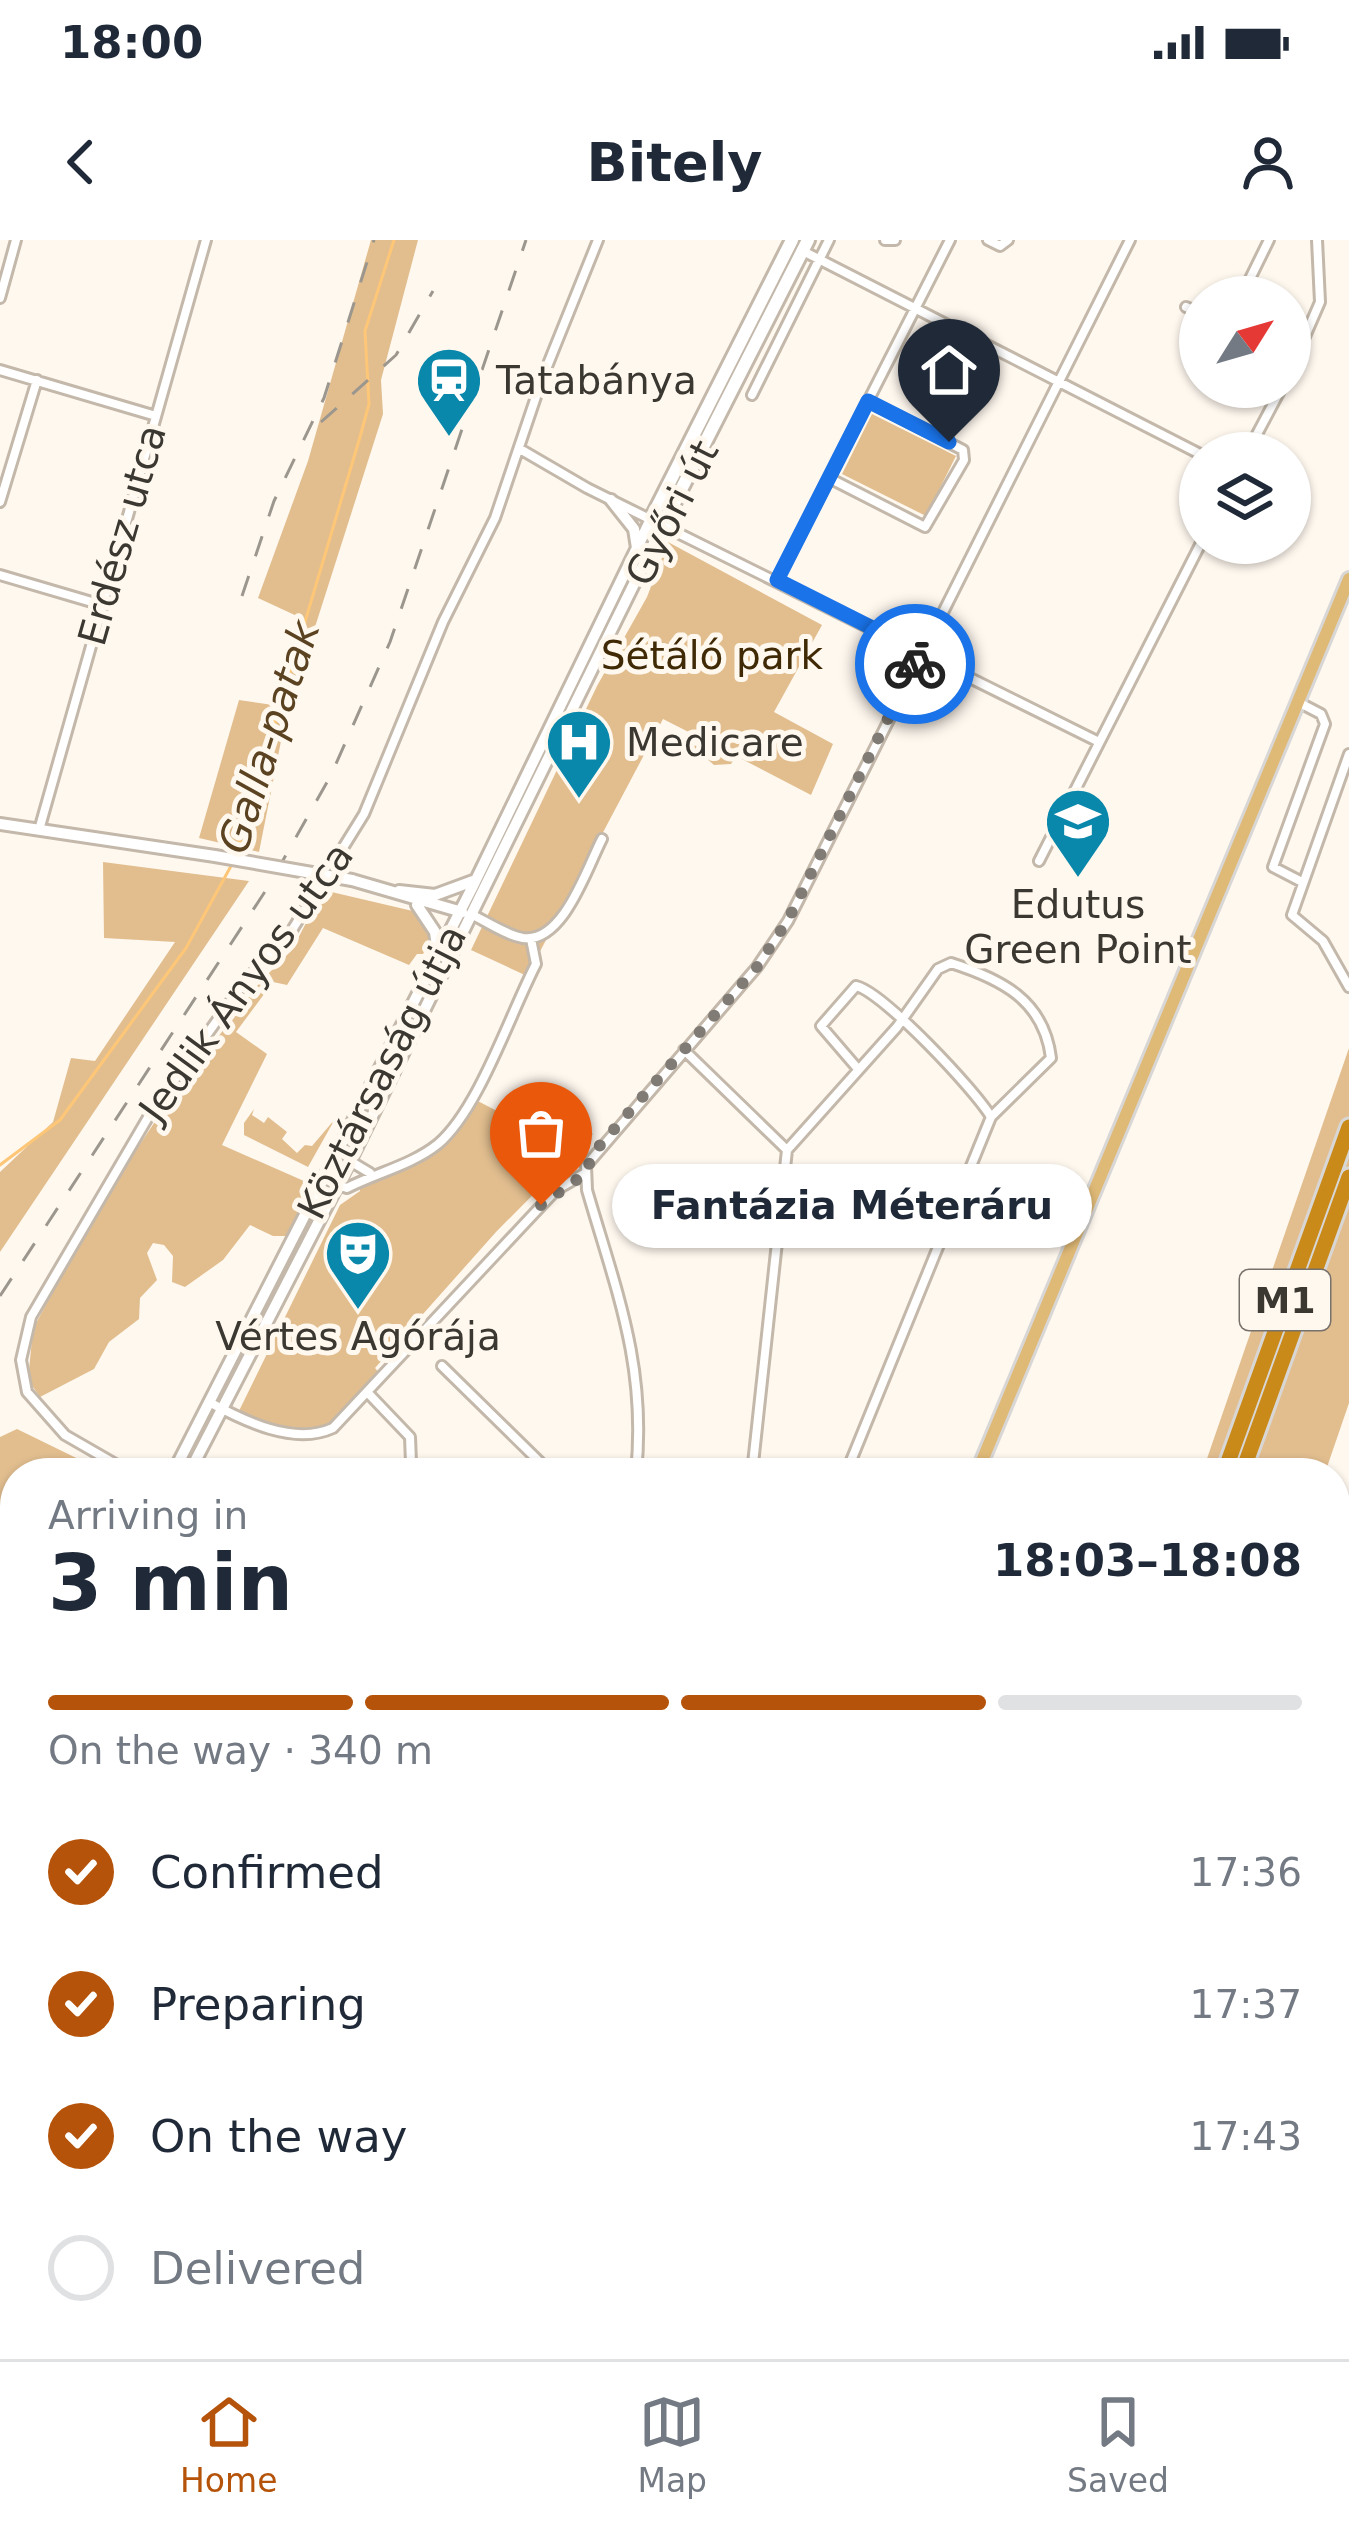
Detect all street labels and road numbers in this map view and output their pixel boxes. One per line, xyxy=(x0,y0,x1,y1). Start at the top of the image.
street label: Erdész utca xyxy=(69,420,175,650)
street label: Győri út xyxy=(616,433,728,593)
street label: Jedlik Ányos utca xyxy=(127,833,362,1132)
street label: Köztársaság útja xyxy=(289,918,475,1226)
road number: M1 xyxy=(1240,1270,1330,1330)

